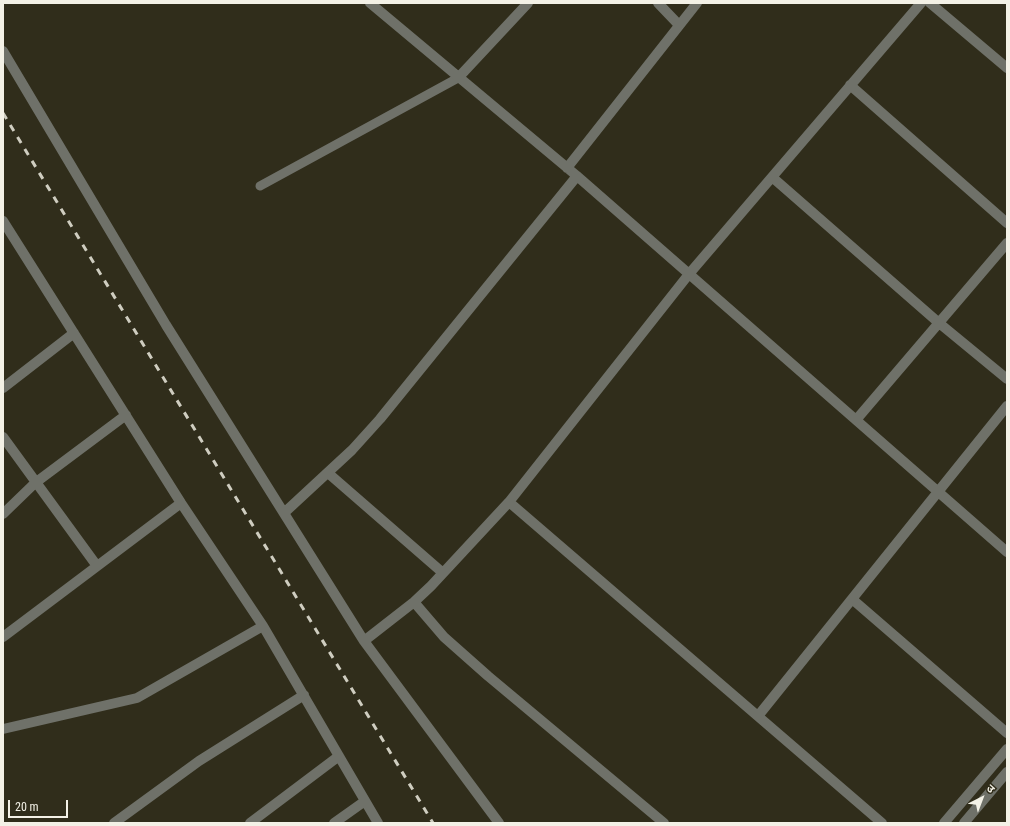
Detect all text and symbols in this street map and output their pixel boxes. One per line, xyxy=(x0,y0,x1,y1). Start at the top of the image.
north arrow xyxy=(962,778,1002,818)
text: उ xyxy=(984,782,997,796)
scale bar xyxy=(10,792,70,818)
text: 20 m xyxy=(15,800,39,814)

